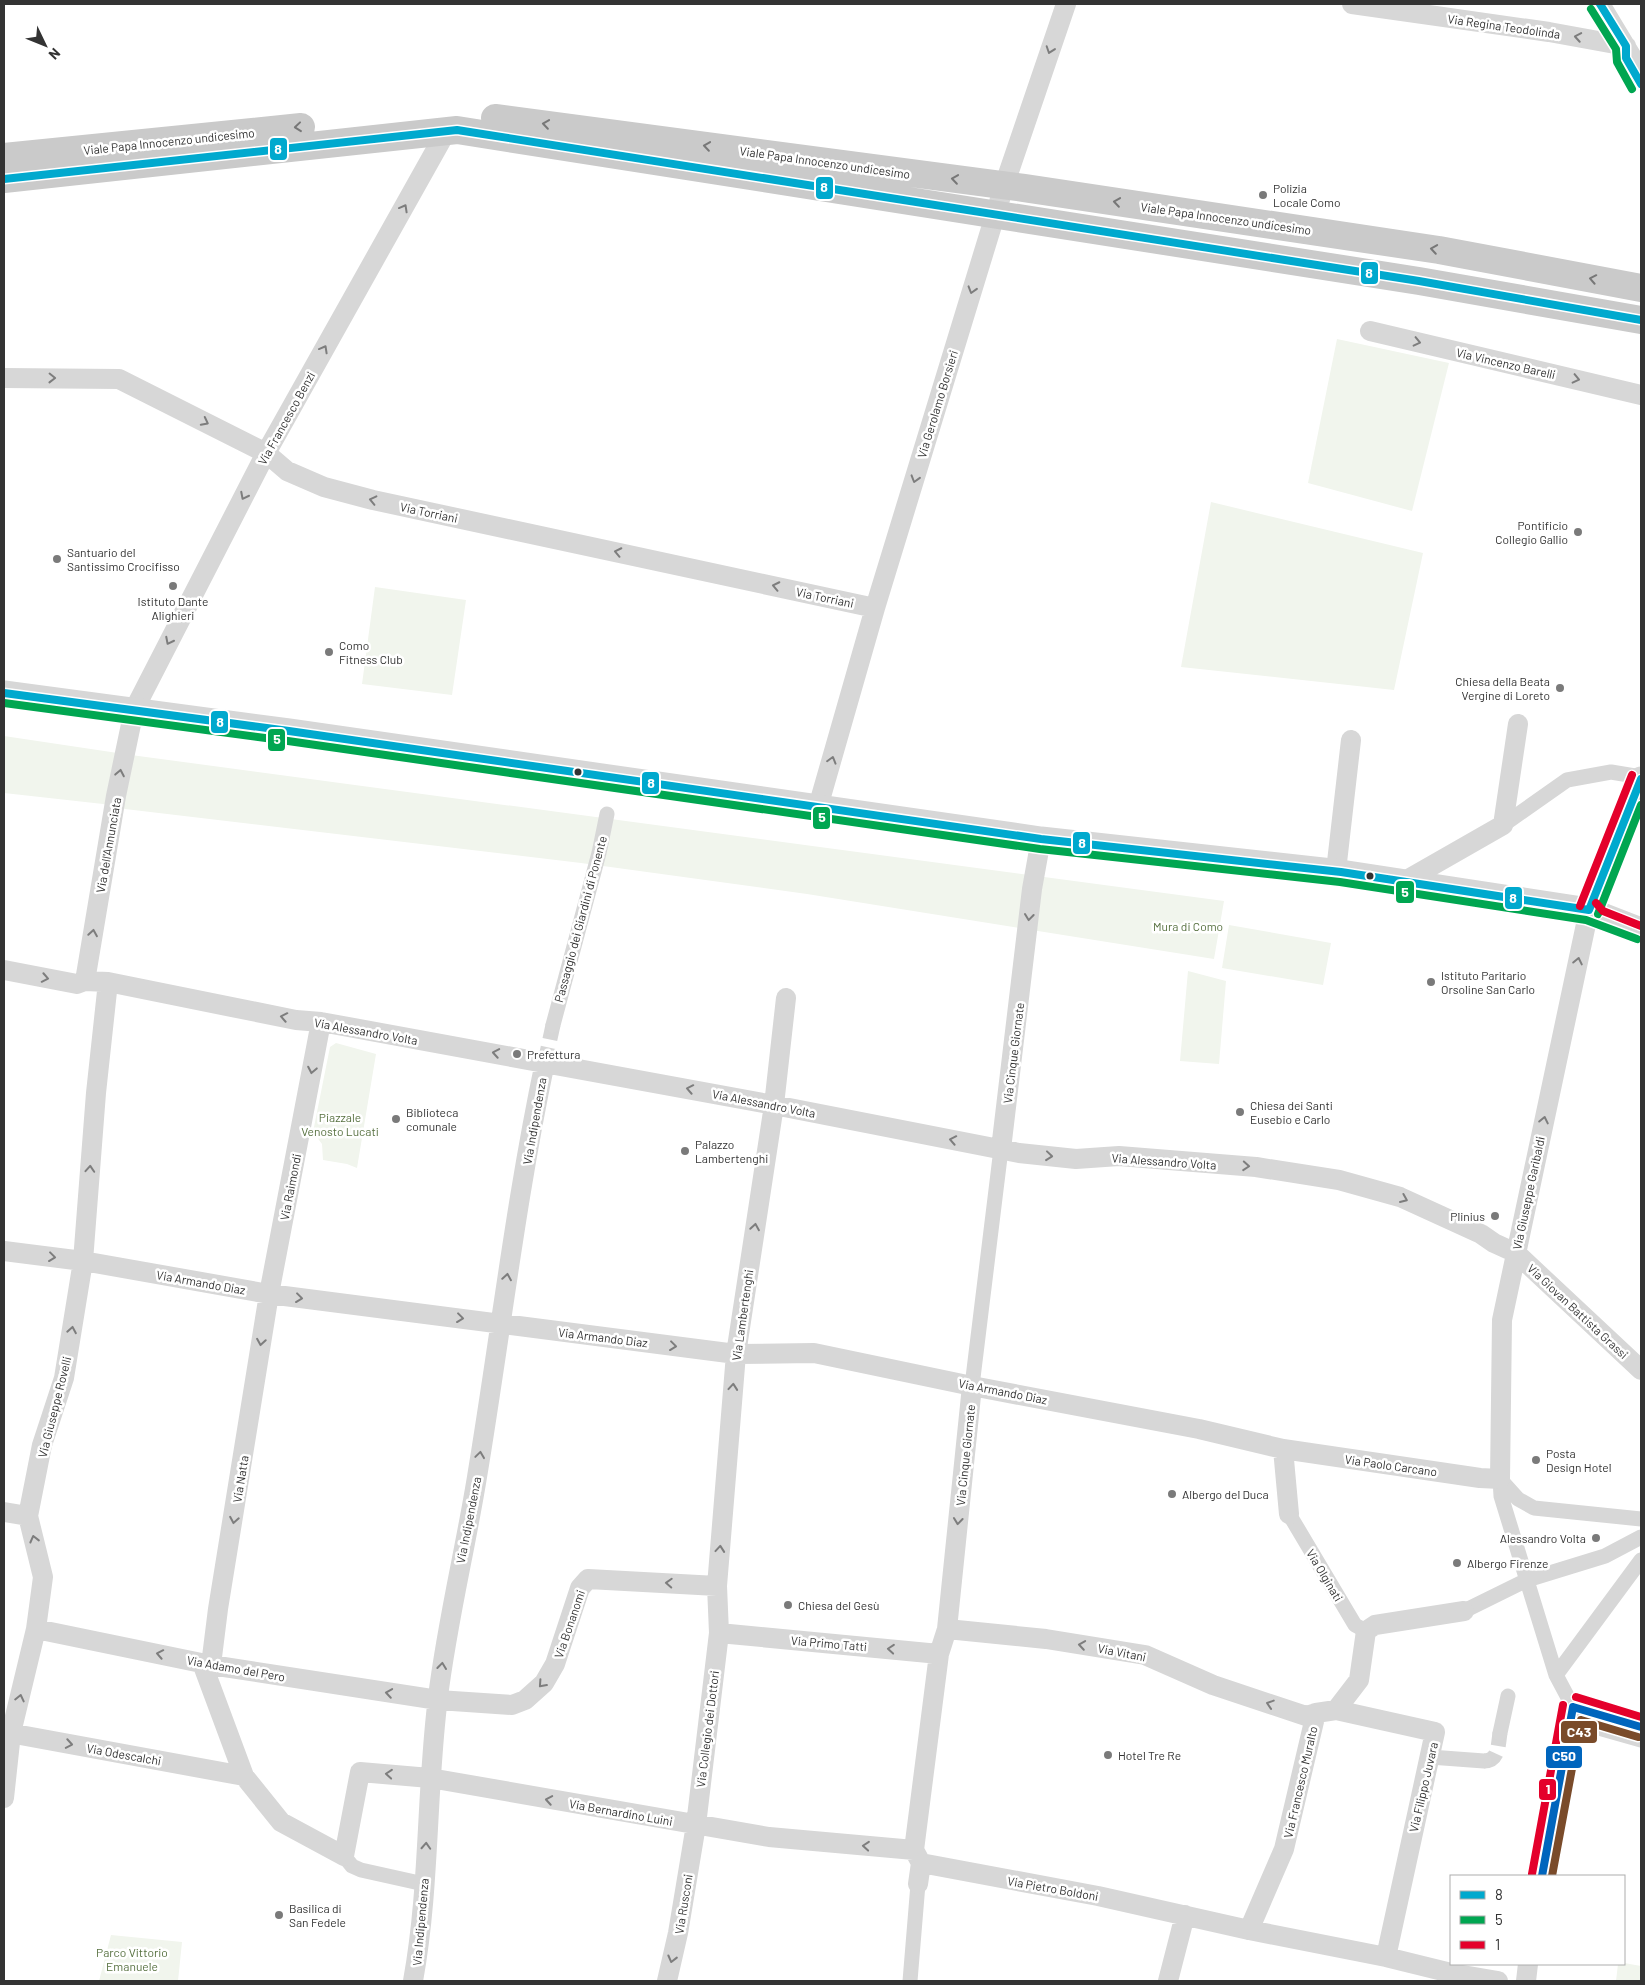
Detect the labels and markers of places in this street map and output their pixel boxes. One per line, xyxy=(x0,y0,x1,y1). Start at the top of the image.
place label: Polizia Locale Como xyxy=(1273,181,1340,209)
marker: Polizia Locale Como xyxy=(1257,189,1269,201)
place label: Pontificio Collegio Gallio xyxy=(1495,518,1568,546)
marker: Pontificio Collegio Gallio xyxy=(1572,526,1584,538)
place label: Santuario del Santissimo Crocifisso xyxy=(67,545,180,573)
marker: Santuario del Santissimo Crocifisso xyxy=(51,553,63,565)
marker: Istituto Dante Alighieri xyxy=(167,580,179,592)
place label: Istituto Dante Alighieri xyxy=(138,594,208,622)
place label: Como Fitness Club xyxy=(339,638,403,666)
marker: Como Fitness Club xyxy=(323,646,335,658)
place label: Chiesa della Beata Vergine di Loreto xyxy=(1455,674,1550,702)
marker: Chiesa della Beata Vergine di Loreto xyxy=(1554,682,1566,694)
unlabelled marker xyxy=(573,767,583,777)
unlabelled marker xyxy=(1365,871,1375,881)
place label: Istituto Paritario Orsoline San Carlo xyxy=(1441,968,1535,996)
marker: Istituto Paritario Orsoline San Carlo xyxy=(1425,976,1437,988)
place label: Prefettura xyxy=(527,1047,580,1061)
marker: Prefettura xyxy=(511,1048,523,1060)
place label: Chiesa dei Santi Eusebio e Carlo xyxy=(1250,1098,1333,1126)
place label: Biblioteca comunale xyxy=(406,1105,458,1133)
marker: Chiesa dei Santi Eusebio e Carlo xyxy=(1234,1106,1246,1118)
marker: Biblioteca comunale xyxy=(390,1113,402,1125)
place label: Palazzo Lambertenghi xyxy=(695,1137,768,1165)
marker: Palazzo Lambertenghi xyxy=(679,1145,691,1157)
place label: Plinius xyxy=(1450,1209,1485,1223)
marker: Plinius xyxy=(1489,1210,1501,1222)
place label: Posta Design Hotel xyxy=(1546,1446,1612,1474)
marker: Posta Design Hotel xyxy=(1530,1454,1542,1466)
place label: Albergo del Duca xyxy=(1182,1487,1269,1501)
marker: Albergo del Duca xyxy=(1166,1488,1178,1500)
place label: Alessandro Volta xyxy=(1500,1531,1586,1545)
marker: Alessandro Volta xyxy=(1590,1532,1602,1544)
place label: Albergo Firenze xyxy=(1467,1556,1548,1570)
marker: Albergo Firenze xyxy=(1451,1557,1463,1569)
place label: Chiesa del Gesù xyxy=(798,1598,879,1612)
marker: Chiesa del Gesù xyxy=(782,1599,794,1611)
place label: Hotel Tre Re xyxy=(1118,1748,1181,1762)
marker: Hotel Tre Re xyxy=(1102,1749,1114,1761)
place label: Basilica di San Fedele xyxy=(289,1901,346,1929)
marker: Basilica di San Fedele xyxy=(273,1909,285,1921)

